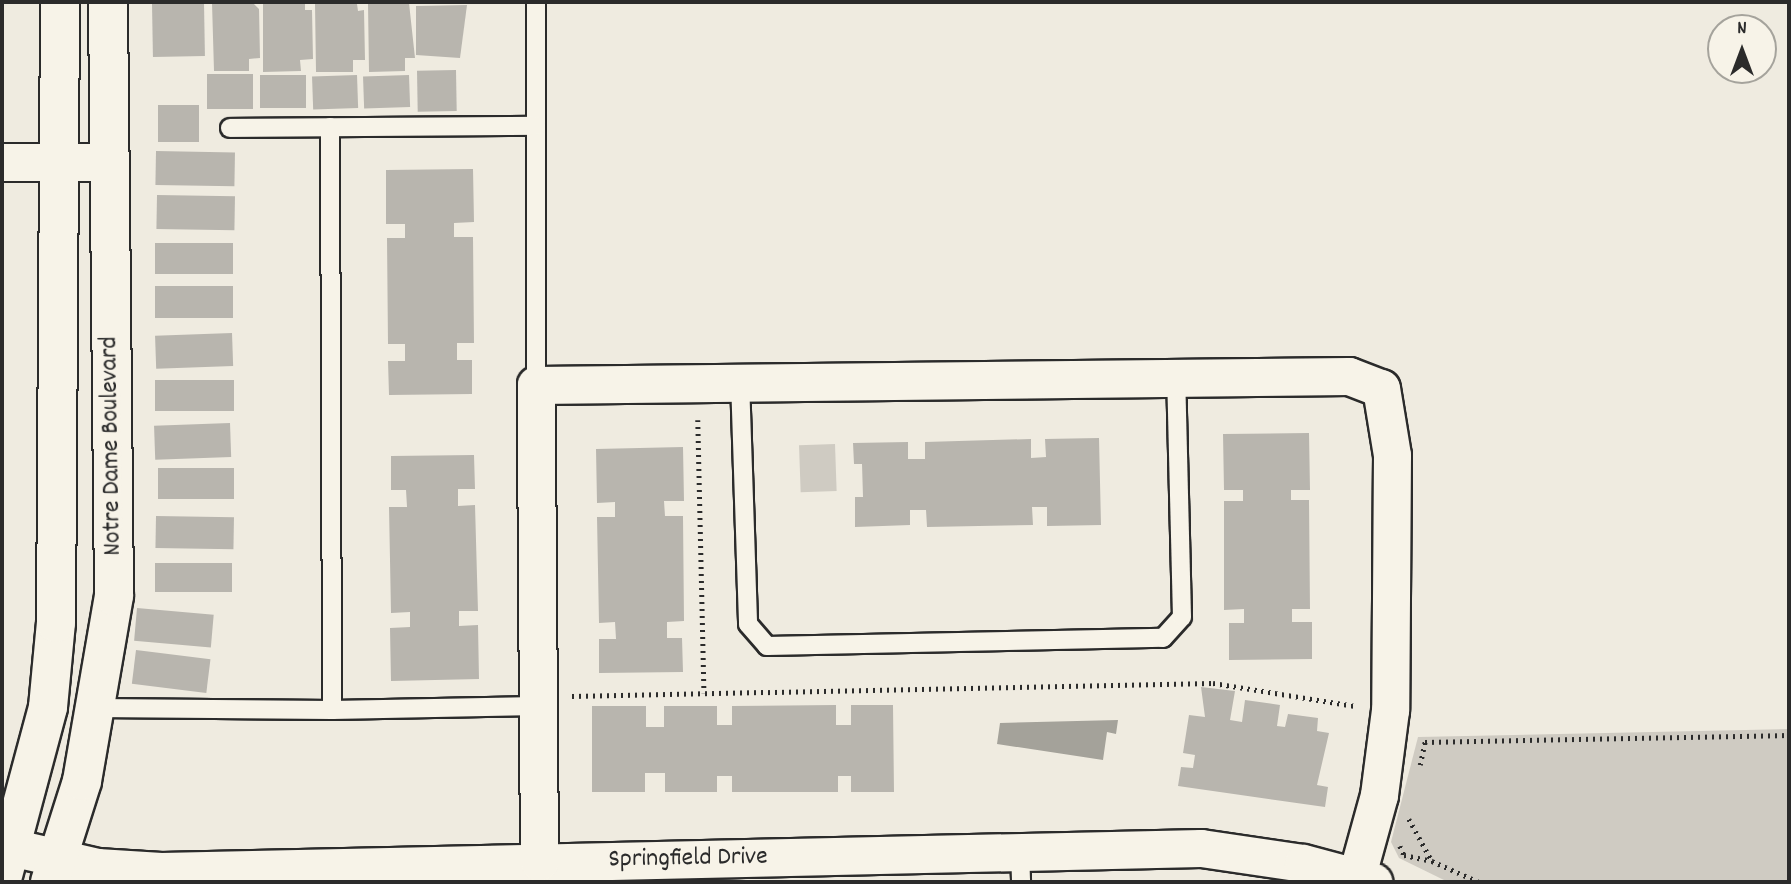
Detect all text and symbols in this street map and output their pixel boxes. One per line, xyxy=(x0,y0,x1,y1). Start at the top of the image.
north arrow xyxy=(1707,14,1777,84)
text: N xyxy=(1737,16,1747,43)
street label: Notre Dame Boulevard xyxy=(94,336,130,556)
street label: Springfield Drive xyxy=(608,842,768,876)

